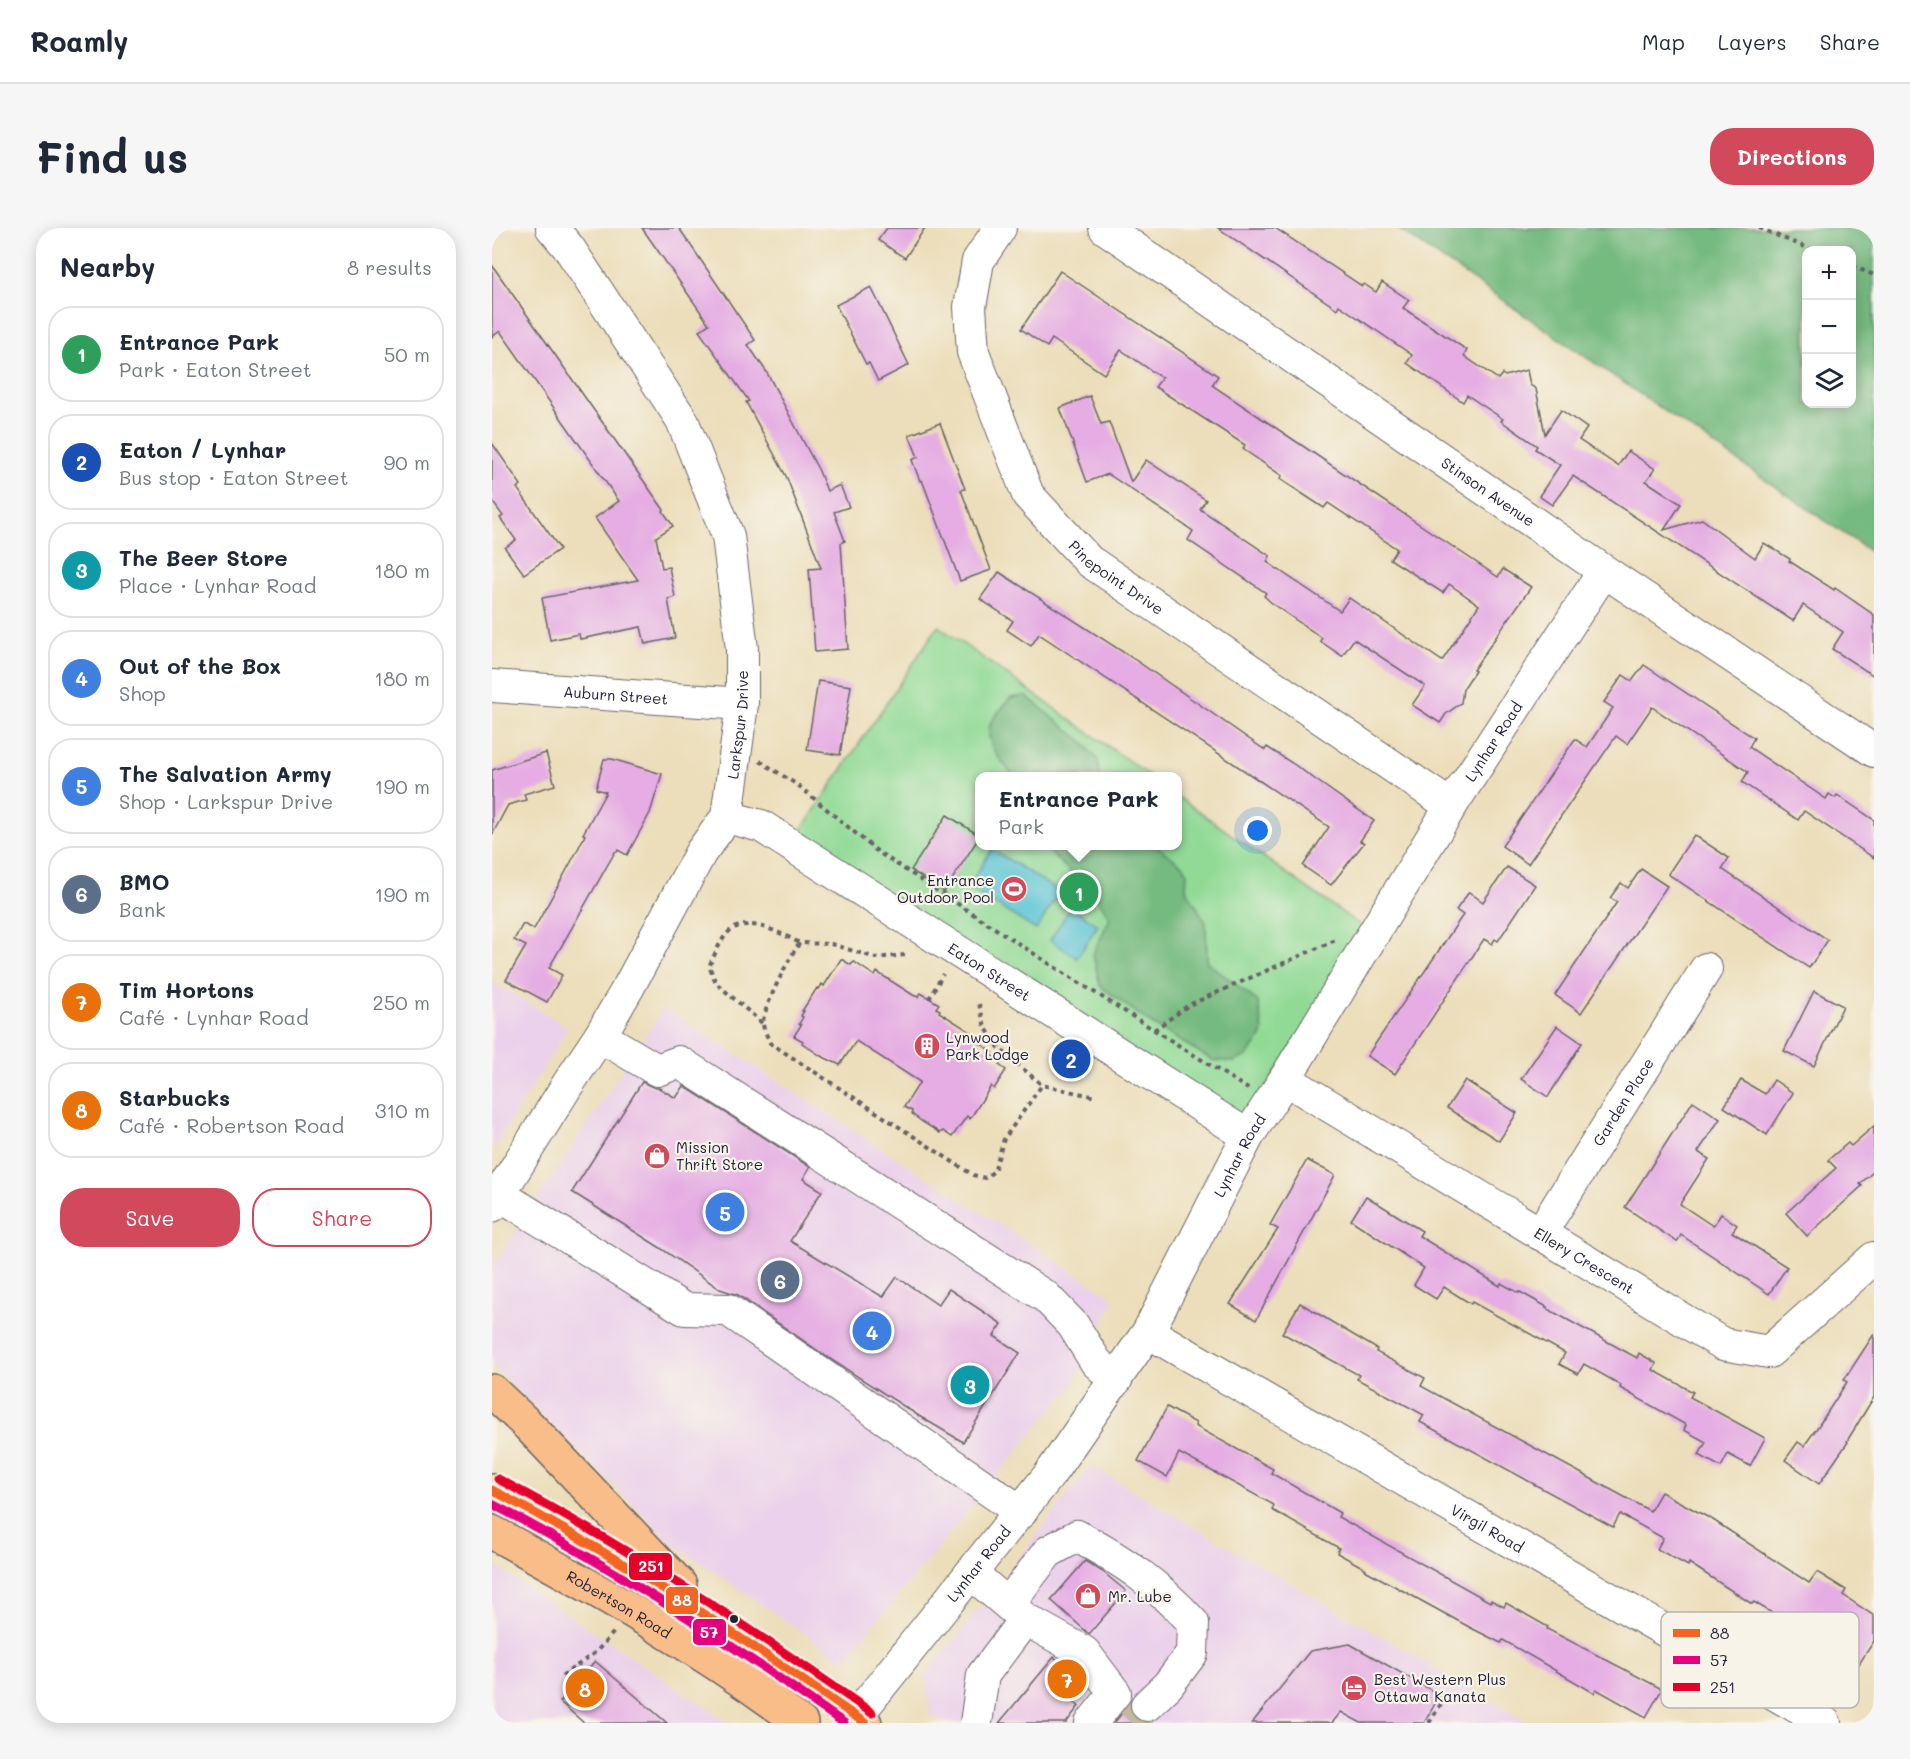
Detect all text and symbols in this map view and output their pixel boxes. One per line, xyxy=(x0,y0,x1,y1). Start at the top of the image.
text: Roamly xyxy=(30,23,129,59)
text: Map xyxy=(1642,28,1685,55)
text: Layers xyxy=(1718,28,1787,55)
text: Share xyxy=(1820,28,1880,55)
button: Directions xyxy=(1710,128,1874,185)
text: Find us xyxy=(36,129,188,184)
map controls xyxy=(1802,246,1856,408)
button: + xyxy=(1802,246,1856,300)
text: Nearby xyxy=(60,250,155,284)
text: 8 results xyxy=(347,254,432,280)
button: − xyxy=(1802,300,1856,354)
text: Entrance Park xyxy=(119,327,279,356)
text: 1 xyxy=(77,341,86,367)
text: 50 m xyxy=(384,341,430,367)
button: layers xyxy=(1802,354,1856,408)
text: Park · Eaton Street xyxy=(119,356,312,382)
text: Eaton / Lynhar xyxy=(119,435,286,464)
text: 2 xyxy=(76,449,87,475)
text: 90 m xyxy=(384,449,430,475)
street label: Stinson Avenue xyxy=(1438,452,1539,531)
text: Bus stop · Eaton Street xyxy=(119,464,348,490)
street label: Pinepoint Drive xyxy=(1064,536,1168,619)
text: The Beer Store xyxy=(119,543,288,572)
text: 3 xyxy=(76,557,88,583)
text: 180 m xyxy=(374,557,430,583)
text: Place · Lynhar Road xyxy=(119,572,316,598)
text: Out of the Box xyxy=(119,651,281,680)
text: 4 xyxy=(75,665,88,691)
text: 180 m xyxy=(374,665,430,691)
street label: Larkspur Drive xyxy=(722,670,753,780)
text: Shop xyxy=(119,680,166,706)
street label: Auburn Street xyxy=(563,681,669,709)
street label: Lynhar Road xyxy=(1460,697,1527,785)
text: The Salvation Army xyxy=(119,759,332,788)
popup xyxy=(975,772,1182,850)
text: 5 xyxy=(76,773,87,799)
text: 190 m xyxy=(375,773,430,799)
text: Entrance Park xyxy=(998,784,1159,813)
text: Shop · Larkspur Drive xyxy=(119,788,333,814)
text: Park xyxy=(998,813,1044,839)
your location xyxy=(1243,816,1272,845)
text: BMO xyxy=(119,867,170,896)
place label: Entrance Outdoor Pool xyxy=(897,870,994,907)
pin: 1 xyxy=(1060,870,1098,914)
sports icon: Entrance Outdoor Pool xyxy=(999,874,1029,904)
text: 6 xyxy=(75,881,88,907)
text: 190 m xyxy=(375,881,430,907)
text: Bank xyxy=(119,896,166,922)
street label: Eaton Street xyxy=(944,938,1035,1005)
text: Tim Hortons xyxy=(119,975,254,1004)
text: 7 xyxy=(76,989,87,1015)
text: 250 m xyxy=(373,989,430,1015)
text: Café · Lynhar Road xyxy=(119,1004,309,1030)
place label: Lynwood Park Lodge xyxy=(946,1027,1029,1064)
building icon: Lynwood Park Lodge xyxy=(912,1031,942,1061)
pin: 2 xyxy=(1052,1036,1090,1082)
street label: Garden Place xyxy=(1588,1054,1658,1150)
text: Starbucks xyxy=(119,1083,230,1112)
text: 8 xyxy=(75,1097,88,1123)
text: 310 m xyxy=(375,1097,430,1123)
street label: Lynhar Road xyxy=(1209,1110,1270,1200)
text: Café · Robertson Road xyxy=(119,1112,344,1138)
place label: Mission Thrift Store xyxy=(676,1137,763,1174)
shop icon: Mission Thrift Store xyxy=(642,1141,672,1171)
button: Save xyxy=(60,1188,240,1247)
button: Share xyxy=(252,1188,432,1247)
pin: 5 xyxy=(706,1190,744,1234)
street label: Ellery Crescent xyxy=(1531,1222,1638,1298)
pin: 6 xyxy=(760,1258,800,1302)
pin: 4 xyxy=(852,1308,892,1354)
pin: 3 xyxy=(950,1362,990,1408)
street label: Virgil Road xyxy=(1447,1499,1528,1557)
street label: Lynhar Road xyxy=(942,1522,1015,1606)
line badge: 251 xyxy=(628,1552,673,1581)
text: 251 xyxy=(638,1555,664,1576)
street label: Robertson Road xyxy=(563,1565,675,1643)
shop icon: Mr. Lube xyxy=(1073,1581,1103,1611)
line badge: 88 xyxy=(665,1586,699,1615)
place label: Mr. Lube xyxy=(1108,1586,1172,1606)
text: 88 xyxy=(672,1589,692,1610)
legend xyxy=(1661,1612,1859,1708)
unlabelled marker xyxy=(728,1613,740,1625)
line badge: 57 xyxy=(692,1618,727,1646)
text: 57 xyxy=(700,1621,718,1642)
text: 88 xyxy=(1710,1622,1730,1643)
text: 57 xyxy=(1710,1649,1728,1670)
pin: 7 xyxy=(1048,1656,1086,1702)
pin: 8 xyxy=(566,1666,604,1710)
place label: Best Western Plus Ottawa Kanata xyxy=(1374,1669,1506,1706)
hotel icon: Best Western Plus Ottawa Kanata xyxy=(1339,1673,1369,1703)
text: 251 xyxy=(1710,1676,1735,1697)

